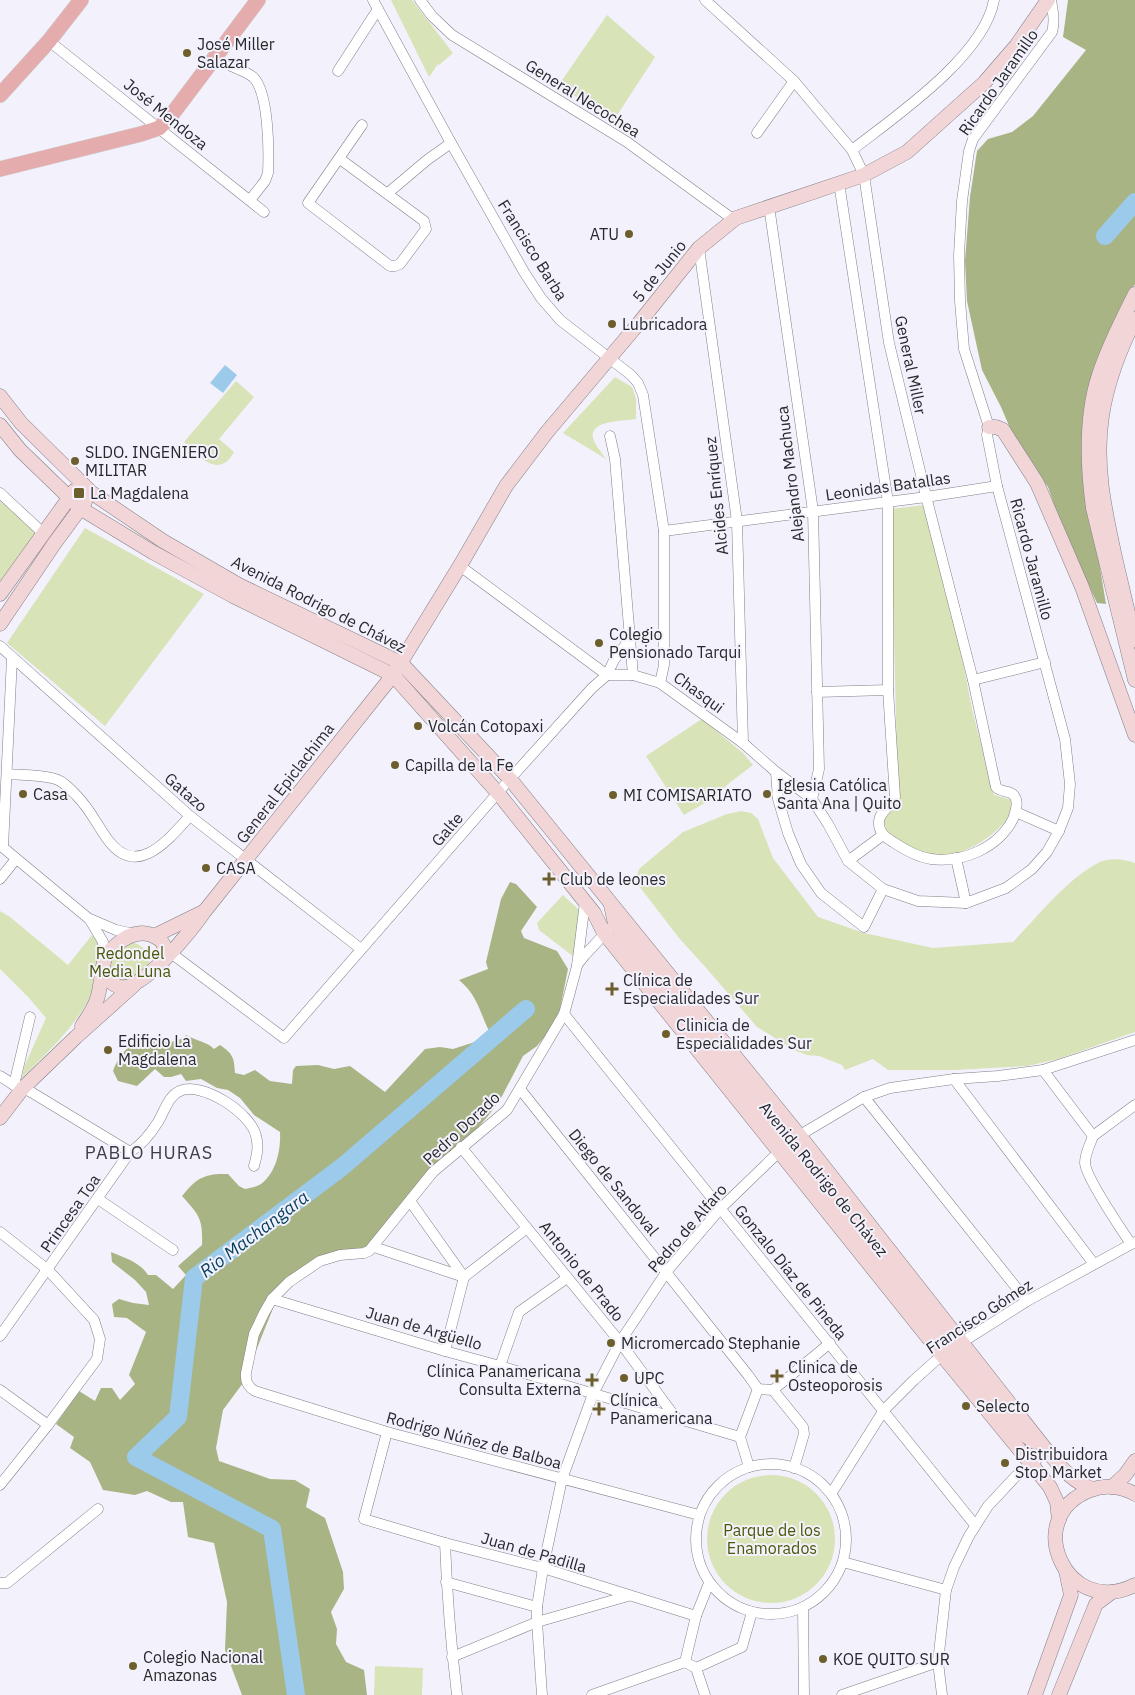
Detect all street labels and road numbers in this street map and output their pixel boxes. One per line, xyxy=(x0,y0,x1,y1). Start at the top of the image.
street label: Ricardo Jaramillo xyxy=(954,25,1042,139)
street label: General Necochea xyxy=(522,55,645,142)
street label: José Mendoza xyxy=(120,74,212,154)
street label: Francisco Barba xyxy=(494,196,572,305)
street label: 5 de Junio xyxy=(628,236,690,306)
street label: General Miller xyxy=(891,314,931,416)
street label: Alejandro Machuca xyxy=(772,404,808,543)
street label: Alcides Enríquez xyxy=(700,436,732,556)
street label: Leonidas Batallas xyxy=(824,467,952,505)
street label: Ricardo Jaramillo xyxy=(1006,496,1058,622)
street label: Avenida Rodrigo de Chávez xyxy=(228,551,410,657)
street label: Chasqui xyxy=(670,667,728,717)
street label: General Epiclachima xyxy=(232,718,339,847)
street label: Gatazo xyxy=(161,768,211,816)
street label: Galte xyxy=(427,808,467,850)
street label: Pedro Dorado xyxy=(418,1087,504,1169)
street label: Avenida Rodrigo de Chávez xyxy=(755,1098,893,1260)
street label: Diego de Sandoval xyxy=(565,1124,663,1240)
street label: Princesa Toa xyxy=(36,1170,105,1256)
street label: Pedro de Alfaro xyxy=(643,1180,731,1276)
street label: Gonzalo Díaz de Pineda xyxy=(730,1200,852,1344)
street label: Antonio de Prado xyxy=(535,1217,629,1325)
street label: Francisco Gómez xyxy=(922,1274,1036,1358)
street label: Juan de Argüello xyxy=(364,1302,485,1354)
street label: Rodrigo Núñez de Balboa xyxy=(384,1407,564,1473)
street label: Juan de Padilla xyxy=(479,1527,590,1577)

